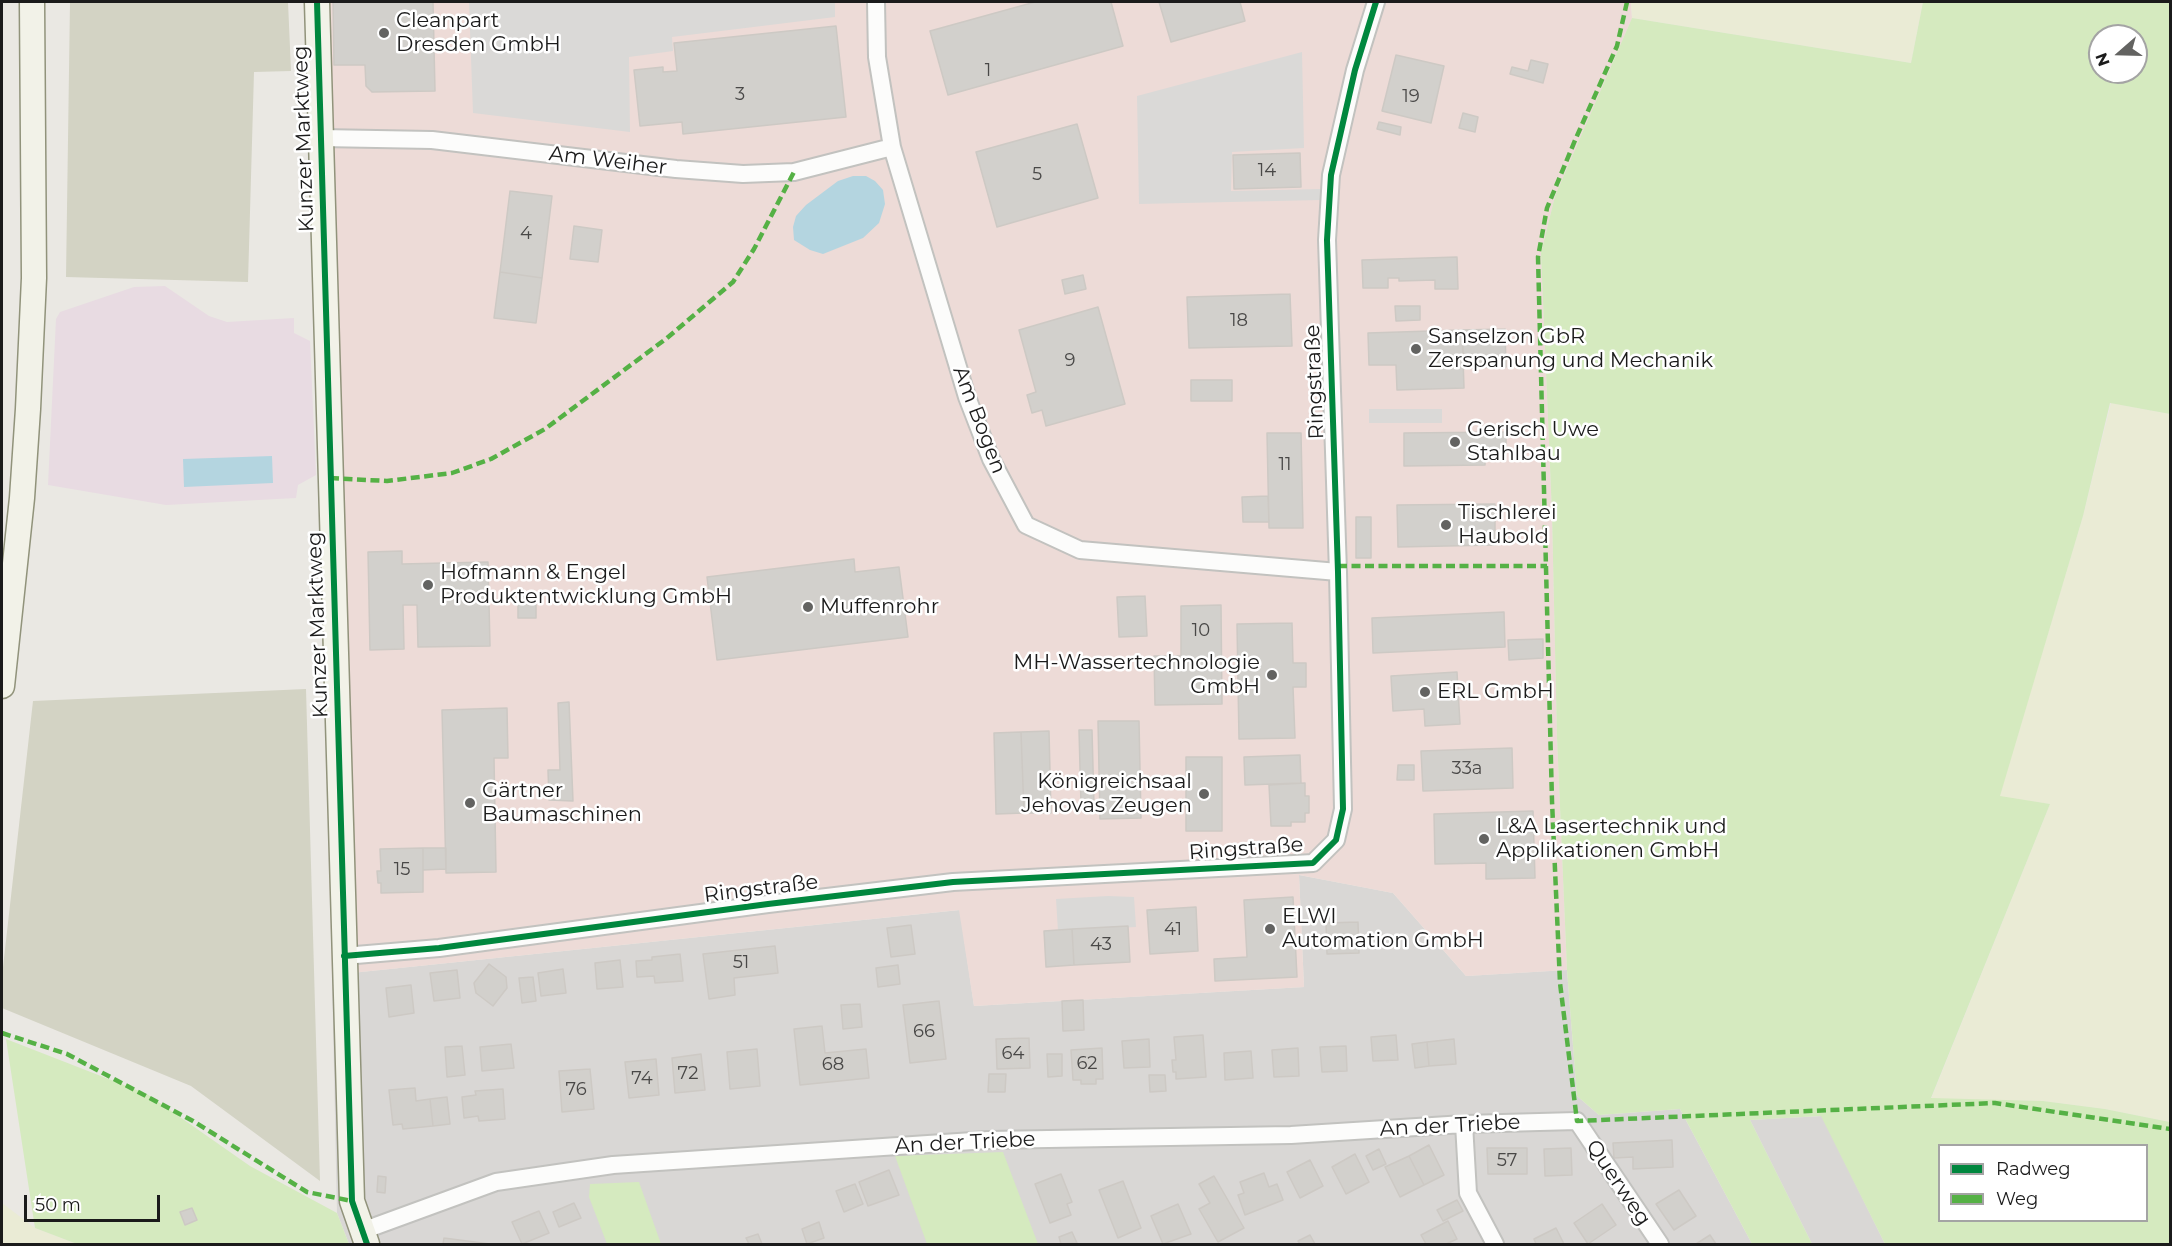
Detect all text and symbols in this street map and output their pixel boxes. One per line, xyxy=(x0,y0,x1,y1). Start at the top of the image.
place label: Cleanpart Dresden GmbH xyxy=(396,8,561,58)
north arrow xyxy=(2088,24,2148,84)
marker: Cleanpart Dresden GmbH xyxy=(377,26,391,40)
street label: Kunzer Marktweg xyxy=(288,45,320,233)
text: N xyxy=(2091,50,2114,69)
house number: 1 xyxy=(985,60,991,82)
house number: 3 xyxy=(735,84,745,106)
house number: 19 xyxy=(1402,86,1420,108)
street label: Am Weiher xyxy=(548,141,668,181)
house number: 14 xyxy=(1258,160,1276,182)
house number: 5 xyxy=(1032,164,1042,186)
house number: 4 xyxy=(520,223,532,245)
house number: 18 xyxy=(1230,310,1248,332)
street label: Ringstraße xyxy=(1300,324,1330,440)
place label: Sanselzon GbR Zerspanung und Mechanik xyxy=(1428,324,1713,374)
marker: Sanselzon GbR Zerspanung und Mechanik xyxy=(1409,342,1423,356)
house number: 9 xyxy=(1065,350,1075,372)
street label: Am Bogen xyxy=(947,363,1011,477)
place label: Gerisch Uwe Stahlbau xyxy=(1467,417,1599,467)
marker: Gerisch Uwe Stahlbau xyxy=(1448,435,1462,449)
house number: 11 xyxy=(1279,454,1291,476)
place label: Tischlerei Haubold xyxy=(1458,500,1557,550)
marker: Tischlerei Haubold xyxy=(1439,518,1453,532)
street label: Kunzer Marktweg xyxy=(302,531,334,719)
place label: Hofmann & Engel Produktentwicklung GmbH xyxy=(440,560,732,610)
marker: Hofmann & Engel Produktentwicklung GmbH xyxy=(421,578,435,592)
place label: Muffenrohr xyxy=(820,594,939,620)
marker: Muffenrohr xyxy=(801,600,815,614)
house number: 10 xyxy=(1192,620,1210,642)
place label: MH-Wassertechnologie GmbH xyxy=(1013,650,1260,700)
marker: MH-Wassertechnologie GmbH xyxy=(1265,668,1279,682)
place label: ERL GmbH xyxy=(1437,679,1554,705)
marker: ERL GmbH xyxy=(1418,685,1432,699)
house number: 33a xyxy=(1452,758,1482,780)
place label: Königreichsaal Jehovas Zeugen xyxy=(1021,769,1192,819)
place label: Gärtner Baumaschinen xyxy=(482,778,642,828)
marker: Königreichsaal Jehovas Zeugen xyxy=(1197,787,1211,801)
marker: Gärtner Baumaschinen xyxy=(463,796,477,810)
place label: L&A Lasertechnik und Applikationen GmbH xyxy=(1496,814,1727,864)
street label: Ringstraße xyxy=(1188,832,1304,866)
marker: L&A Lasertechnik und Applikationen GmbH xyxy=(1477,832,1491,846)
house number: 15 xyxy=(394,859,410,881)
street label: Ringstraße xyxy=(702,869,820,909)
place label: ELWI Automation GmbH xyxy=(1282,904,1484,954)
house number: 41 xyxy=(1164,919,1182,941)
marker: ELWI Automation GmbH xyxy=(1263,922,1277,936)
house number: 43 xyxy=(1090,934,1112,956)
house number: 51 xyxy=(733,952,749,974)
house number: 66 xyxy=(913,1021,935,1043)
house number: 64 xyxy=(1002,1043,1024,1065)
house number: 62 xyxy=(1076,1053,1098,1075)
house number: 68 xyxy=(822,1054,844,1076)
house number: 72 xyxy=(678,1063,698,1085)
house number: 74 xyxy=(631,1068,653,1090)
house number: 76 xyxy=(565,1079,587,1101)
street label: An der Triebe xyxy=(1379,1110,1521,1142)
street label: An der Triebe xyxy=(894,1127,1036,1159)
street label: Querweg xyxy=(1580,1135,1656,1231)
legend xyxy=(1938,1144,2148,1222)
house number: 57 xyxy=(1497,1150,1517,1172)
text: Radweg xyxy=(1996,1158,2071,1180)
scale bar xyxy=(27,1183,164,1221)
text: Weg xyxy=(1996,1188,2038,1210)
text: 50 m xyxy=(35,1194,81,1216)

